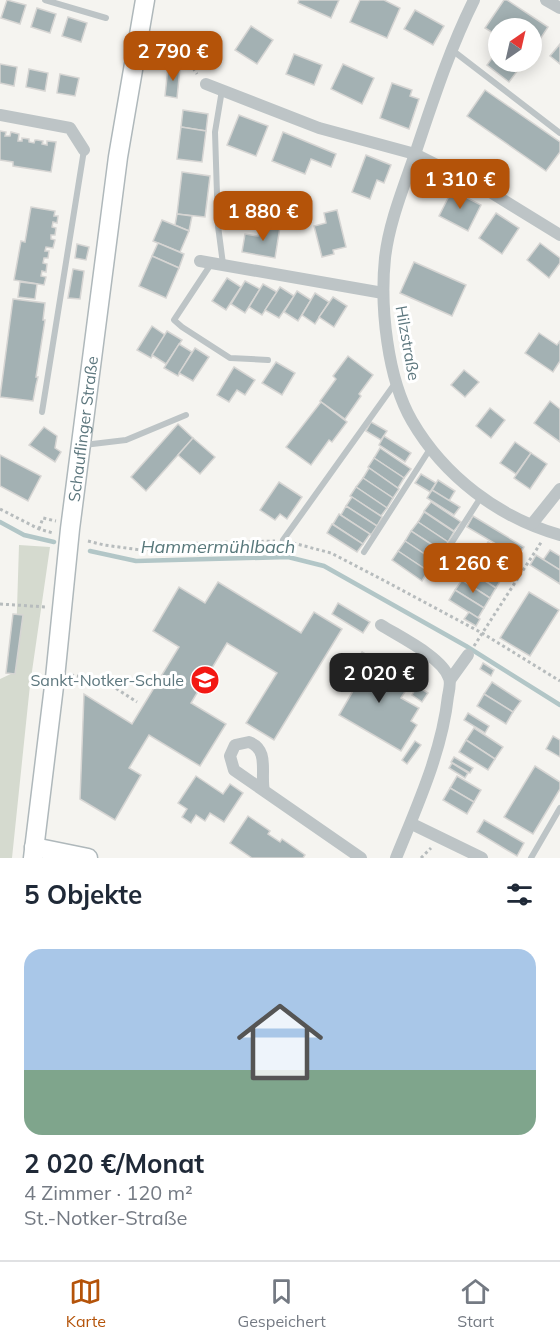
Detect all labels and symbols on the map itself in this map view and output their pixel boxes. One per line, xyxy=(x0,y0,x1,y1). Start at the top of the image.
north arrow xyxy=(488,18,542,72)
pin: 2 790 € xyxy=(118,31,228,82)
pin: 1 310 € xyxy=(405,159,515,210)
pin: 1 880 € xyxy=(208,191,318,242)
street label: Hilzstraße xyxy=(392,304,424,382)
street label: Schauflinger Straße xyxy=(64,355,102,503)
water label: Hammermühlbach xyxy=(141,535,295,558)
pin: 1 260 € xyxy=(418,543,528,594)
pin: 2 020 € xyxy=(324,653,434,704)
school or university icon: Sankt-Notker-Schule xyxy=(189,664,221,696)
place label: Sankt-Notker-Schule xyxy=(30,670,184,690)

